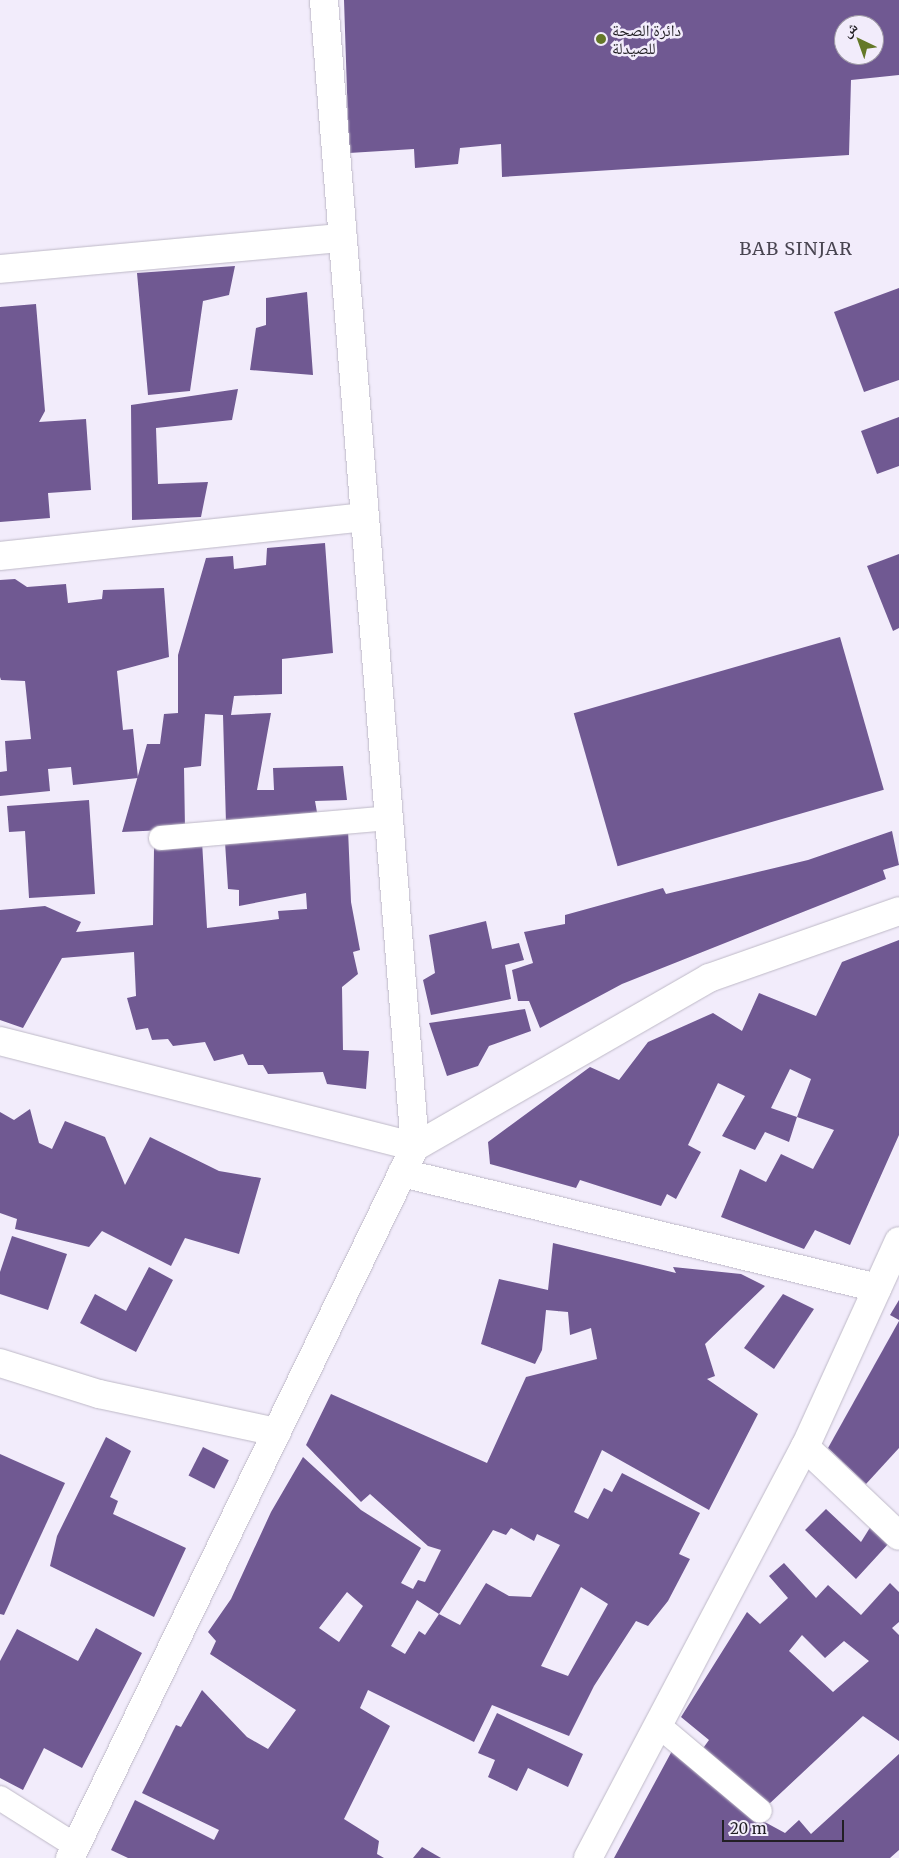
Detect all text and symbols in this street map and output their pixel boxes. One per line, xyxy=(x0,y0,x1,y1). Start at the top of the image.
north arrow xyxy=(834,15,884,65)
text: ش xyxy=(838,18,861,41)
place label: دائرة الصحة للصيدلة xyxy=(612,20,681,58)
marker: دائرة الصحة للصيدلة xyxy=(594,32,608,46)
district label: BAB SINJAR xyxy=(738,238,854,260)
scale bar xyxy=(724,1810,846,1842)
text: 20 m xyxy=(730,1819,767,1838)

